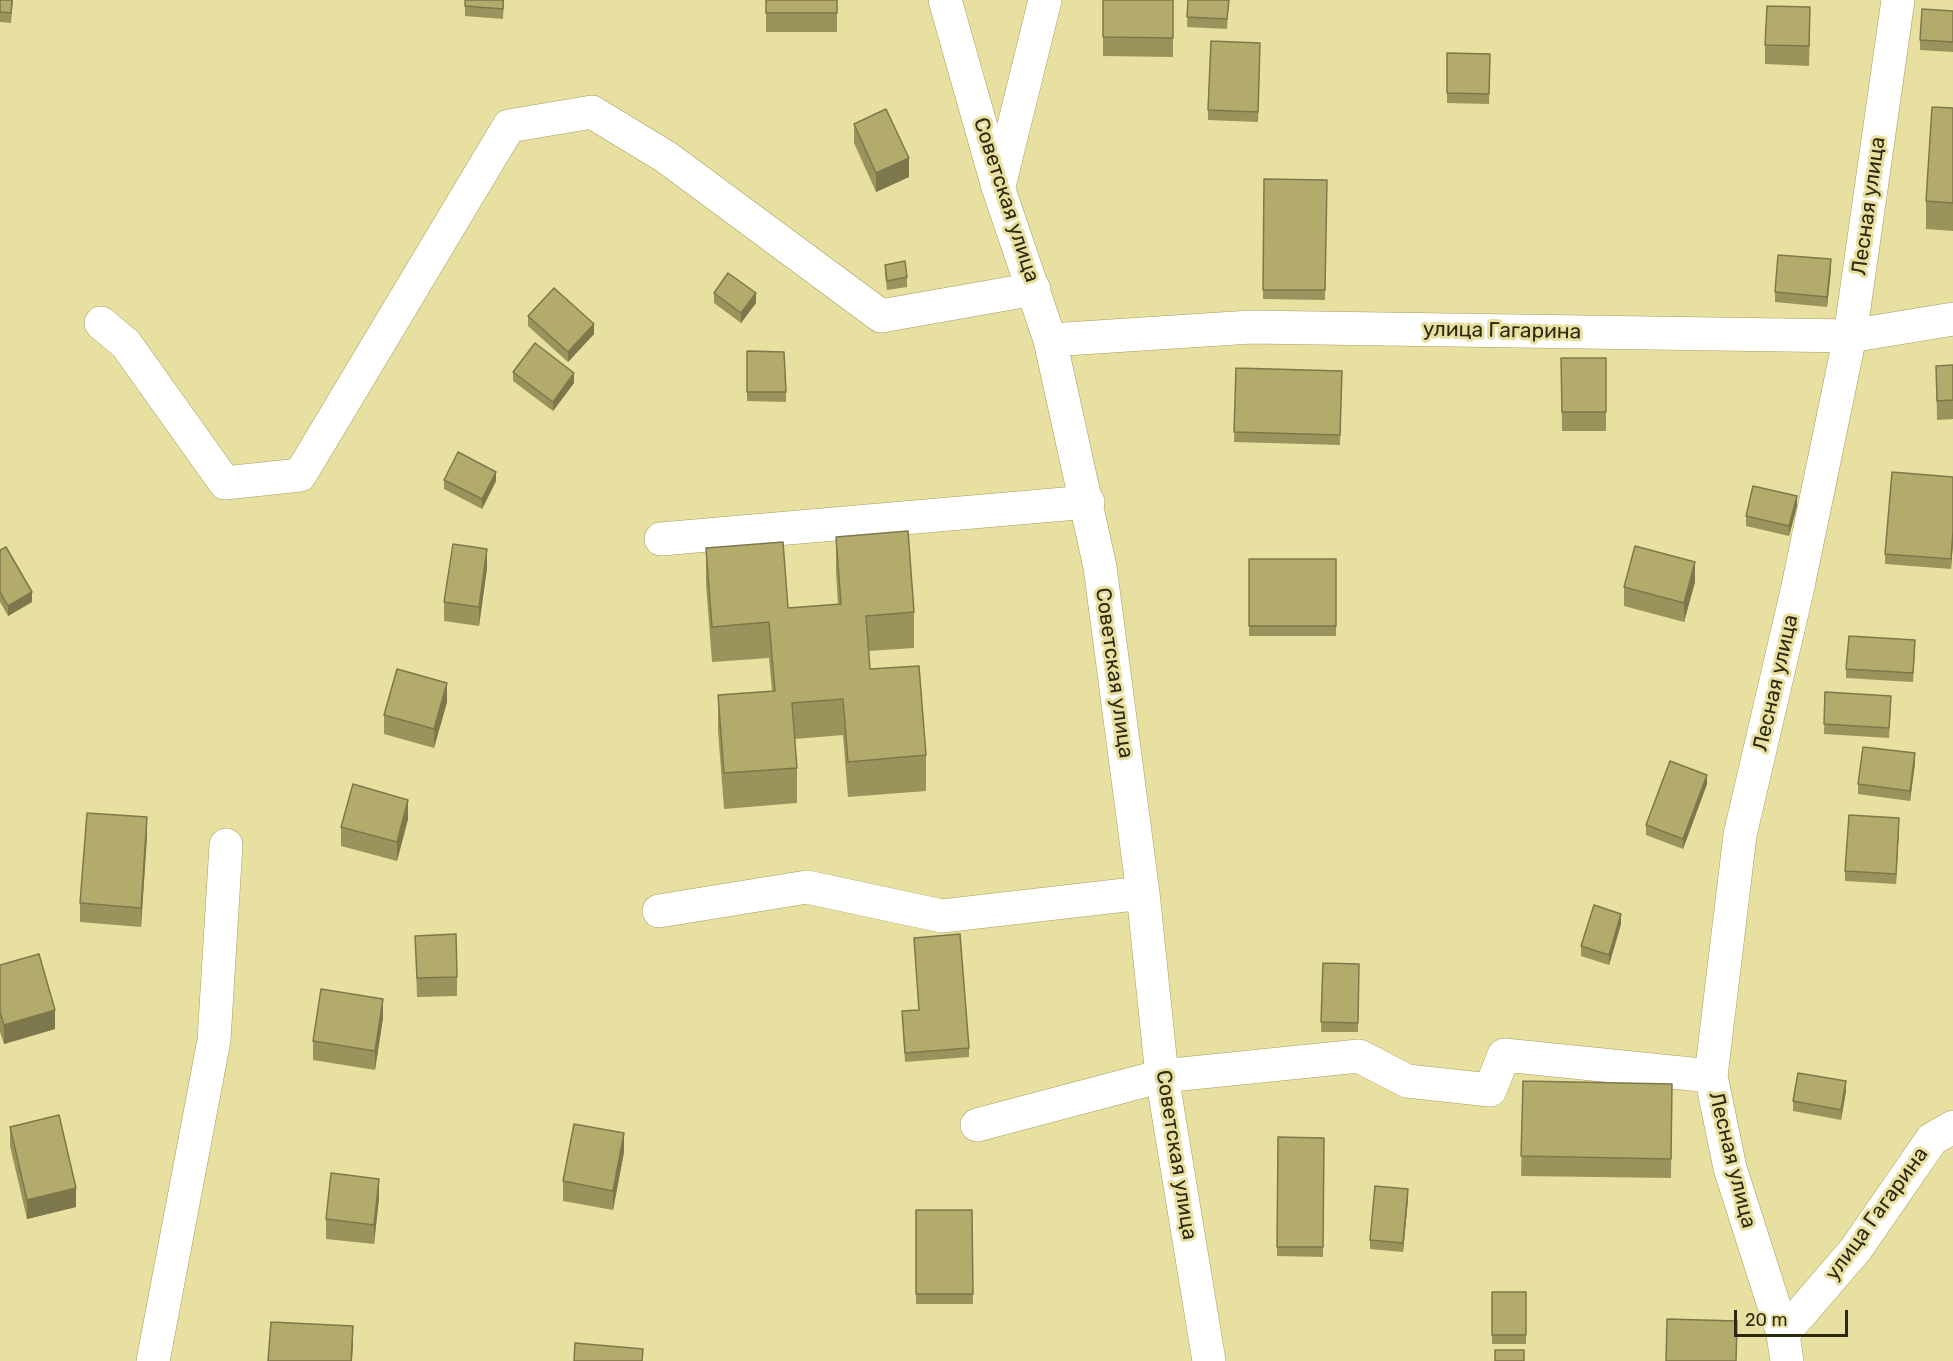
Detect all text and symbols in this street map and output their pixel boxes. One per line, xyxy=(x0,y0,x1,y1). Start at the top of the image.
street label: Советская улица xyxy=(967,114,1045,286)
street label: Лесная улица xyxy=(1847,135,1891,277)
street label: улица Гагарина xyxy=(1423,317,1581,345)
street label: Советская улица xyxy=(1090,586,1138,760)
street label: Лесная улица xyxy=(1748,612,1804,754)
street label: Советская улица xyxy=(1150,1068,1202,1242)
street label: Лесная улица xyxy=(1703,1089,1761,1231)
street label: улица Гагарина xyxy=(1820,1143,1934,1285)
scale bar xyxy=(1737,1298,1851,1336)
text: 20 m xyxy=(1745,1309,1787,1331)

